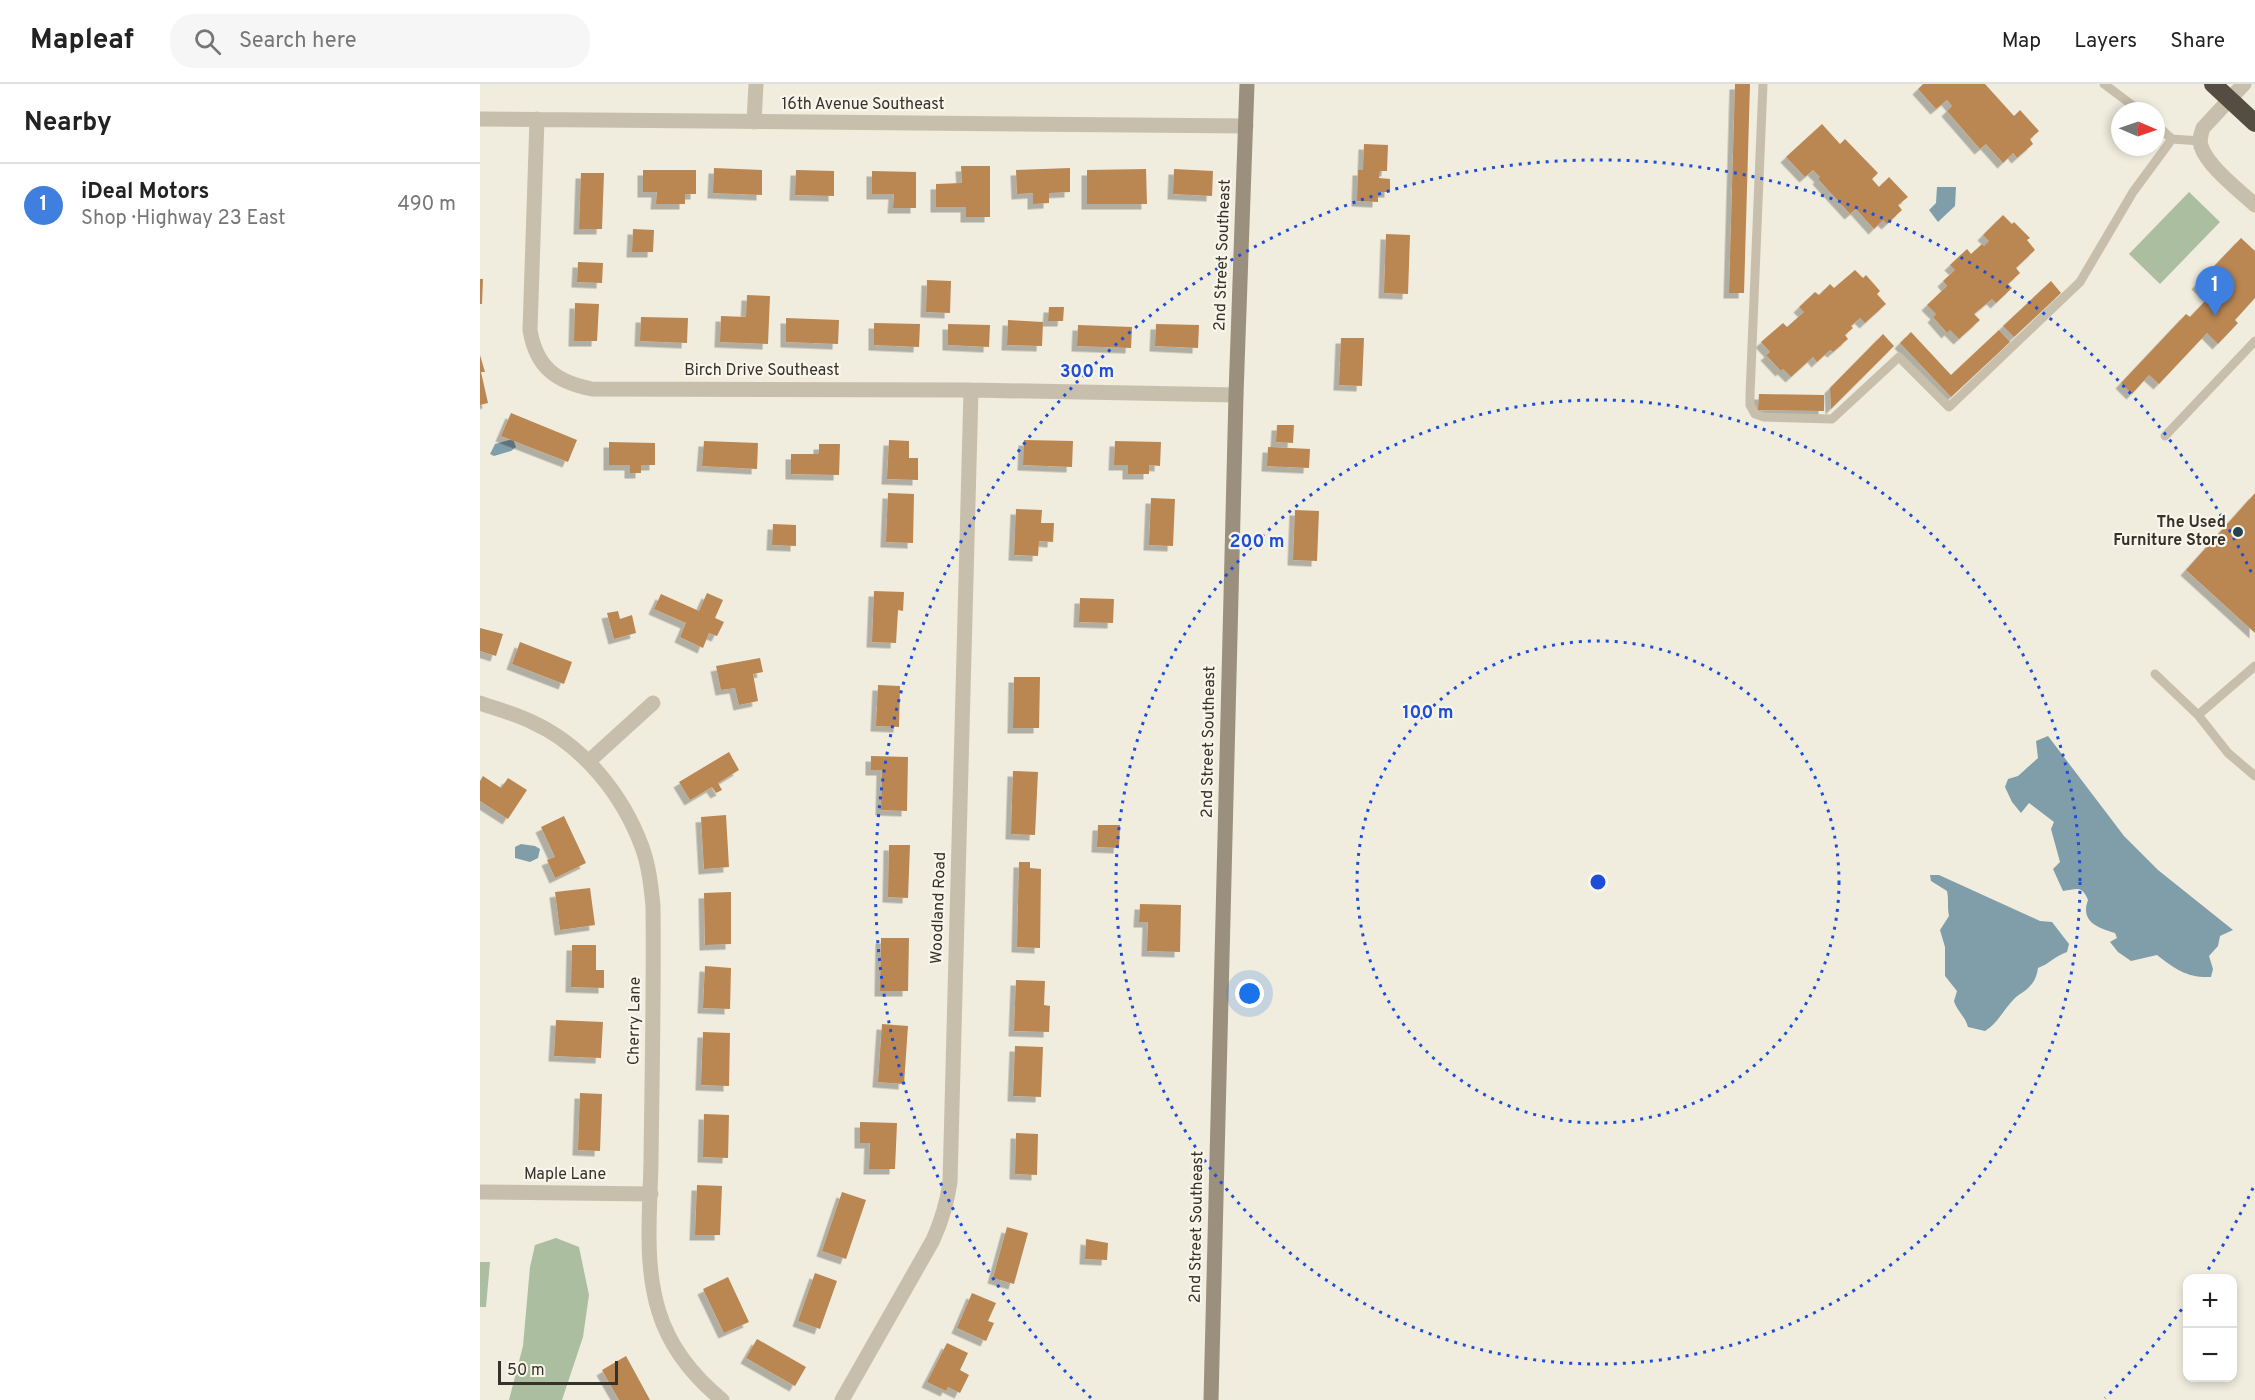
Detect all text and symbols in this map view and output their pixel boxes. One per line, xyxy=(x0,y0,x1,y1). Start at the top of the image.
search box xyxy=(170,14,590,68)
text: Mapleaf xyxy=(30,23,134,59)
icon: search xyxy=(191,25,224,58)
text: Search here xyxy=(239,28,357,55)
text: Map xyxy=(2002,28,2041,55)
text: Layers xyxy=(2074,28,2137,55)
text: Share xyxy=(2170,28,2225,55)
street label: 16th Avenue Southeast xyxy=(781,95,945,115)
north arrow xyxy=(2111,102,2165,156)
text: Nearby xyxy=(24,107,112,140)
text: iDeal Motors xyxy=(81,179,209,206)
street label: 2nd Street Southeast xyxy=(1210,179,1236,331)
text: 1 xyxy=(40,192,48,218)
text: 490 m xyxy=(398,192,456,218)
text: Shop · Highway 23 East xyxy=(81,206,286,232)
pin: 1 xyxy=(2196,266,2234,316)
street label: Birch Drive Southeast xyxy=(684,361,840,381)
text: 300 m xyxy=(1060,361,1114,384)
place label: The Used Furniture Store xyxy=(2113,513,2226,551)
marker: The Used Furniture Store xyxy=(2231,525,2245,539)
text: 200 m xyxy=(1229,531,1285,554)
street label: 2nd Street Southeast xyxy=(1198,666,1220,818)
text: 100 m xyxy=(1402,702,1454,725)
street label: Woodland Road xyxy=(927,852,951,964)
centre of rings xyxy=(1588,872,1608,892)
street label: Cherry Lane xyxy=(624,977,646,1065)
your location xyxy=(1235,979,1264,1008)
street label: 2nd Street Southeast xyxy=(1186,1151,1208,1303)
street label: Maple Lane xyxy=(524,1165,606,1185)
map controls xyxy=(2183,1274,2237,1382)
button: + xyxy=(2183,1274,2237,1328)
button: − xyxy=(2183,1328,2237,1382)
scale bar xyxy=(498,1358,618,1386)
text: 50 m xyxy=(507,1361,545,1381)

